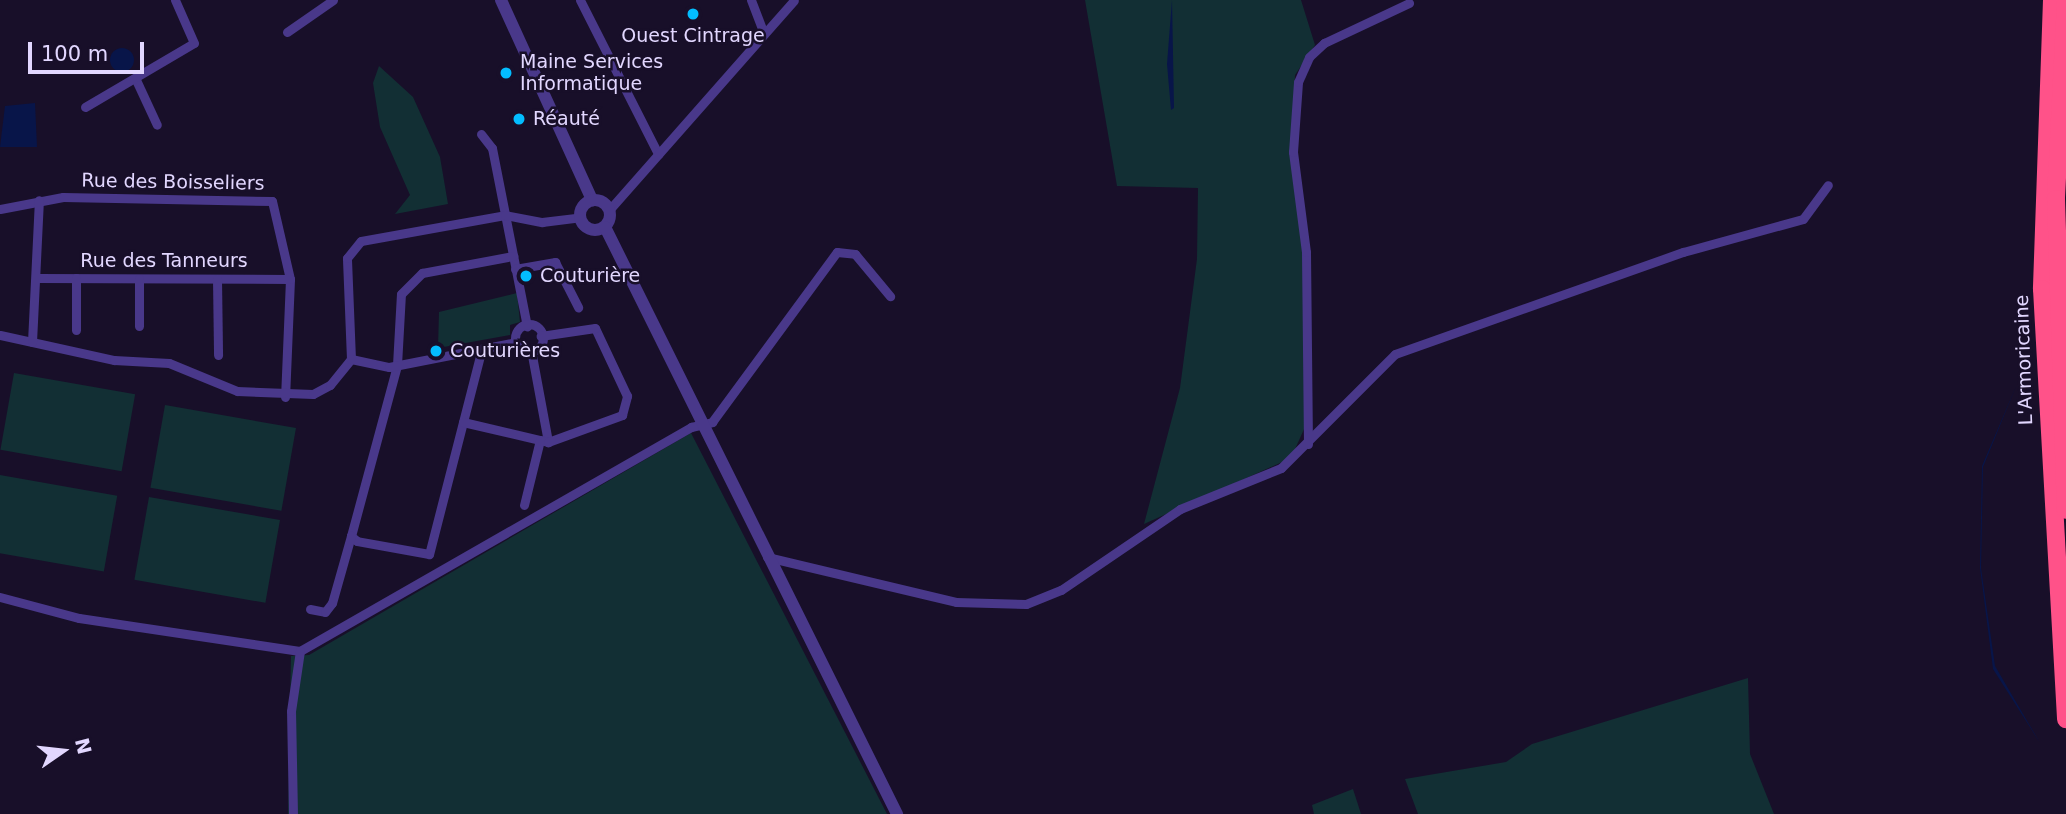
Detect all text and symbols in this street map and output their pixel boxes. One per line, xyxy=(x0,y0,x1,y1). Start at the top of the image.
marker: Ouest Cintrage xyxy=(685,6,701,22)
place label: Ouest Cintrage xyxy=(621,25,765,47)
scale bar xyxy=(32,28,147,72)
text: 100 m xyxy=(41,42,108,66)
place label: Maine Services Informatique xyxy=(520,51,663,95)
marker: Maine Services Informatique xyxy=(498,65,514,81)
place label: Réauté xyxy=(533,108,600,130)
marker: Réauté xyxy=(511,111,527,127)
street label: Rue des Boisseliers xyxy=(81,169,265,195)
street label: Rue des Tanneurs xyxy=(80,250,248,272)
place label: Couturière xyxy=(540,265,640,287)
marker: Couturière xyxy=(518,268,534,284)
street label: L'Armoricaine xyxy=(2010,294,2038,426)
place label: Couturières xyxy=(450,340,560,362)
marker: Couturières xyxy=(428,343,444,359)
north arrow xyxy=(28,716,98,786)
text: N xyxy=(71,736,96,756)

